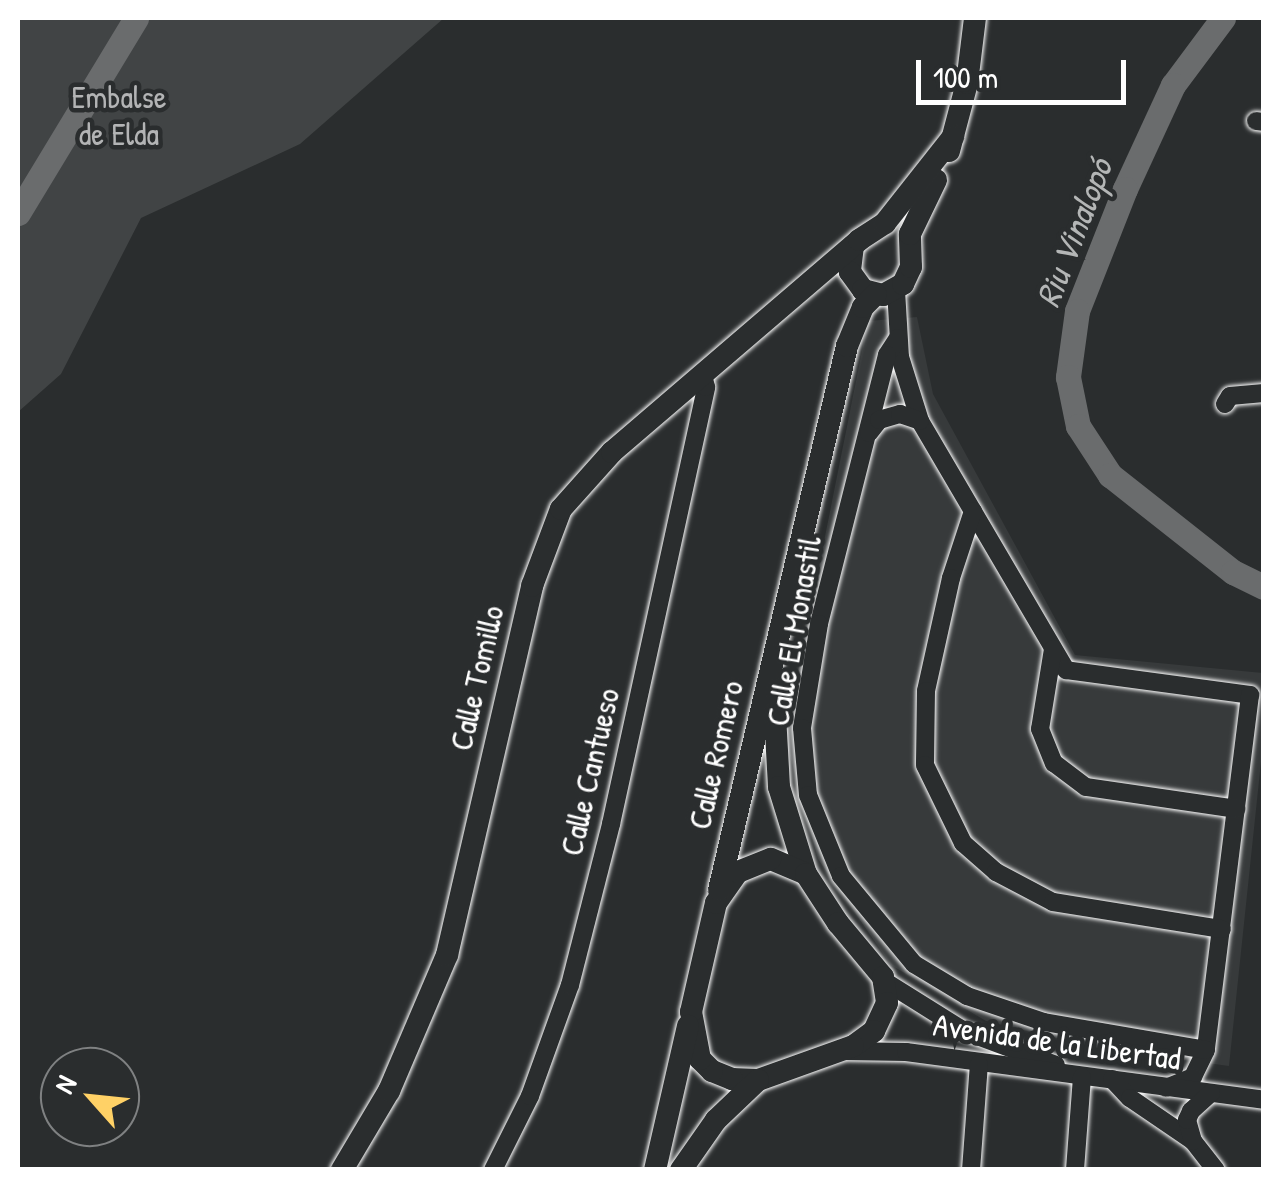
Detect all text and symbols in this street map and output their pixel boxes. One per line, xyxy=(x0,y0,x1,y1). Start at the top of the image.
scale bar xyxy=(921,40,1131,102)
text: 100 m xyxy=(933,57,998,97)
park label: Embalse de Elda xyxy=(71,79,167,154)
water label: Riu Vinalopó xyxy=(1027,153,1121,313)
street label: Calle El Monastil xyxy=(758,533,830,729)
street label: Calle Tomillo xyxy=(442,602,512,754)
street label: Calle Romero xyxy=(680,677,752,833)
street label: Calle Cantueso xyxy=(552,685,628,859)
street label: Avenida de la Libertad xyxy=(931,1006,1183,1078)
north arrow xyxy=(40,1047,140,1147)
text: N xyxy=(45,1069,85,1100)

